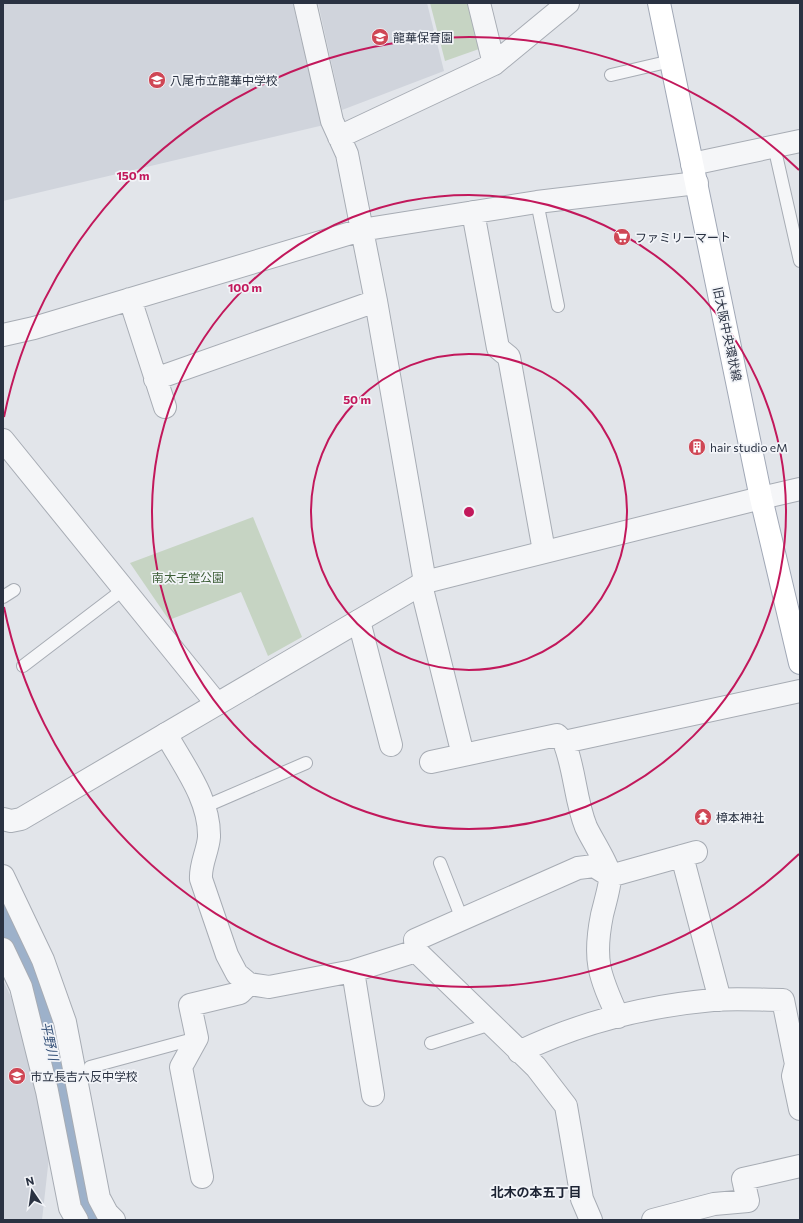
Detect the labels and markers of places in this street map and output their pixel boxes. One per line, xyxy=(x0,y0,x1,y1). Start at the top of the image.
school or university icon: 龍華保育園 xyxy=(370,27,390,47)
place label: 龍華保育園 xyxy=(393,30,453,44)
school or university icon: 八尾市立龍華中学校 xyxy=(147,70,167,90)
place label: 八尾市立龍華中学校 xyxy=(170,73,278,87)
supermarket icon: ファミリーマート xyxy=(612,227,632,247)
place label: ファミリーマート xyxy=(635,230,731,244)
building icon: hair studio eM xyxy=(687,437,707,457)
place label: hair studio eM xyxy=(710,440,788,454)
centre of rings xyxy=(462,505,476,519)
temple icon: 樟本神社 xyxy=(693,807,713,827)
place label: 樟本神社 xyxy=(716,810,764,824)
school or university icon: 市立長吉六反中学校 xyxy=(7,1066,27,1086)
place label: 市立長吉六反中学校 xyxy=(30,1069,138,1083)

